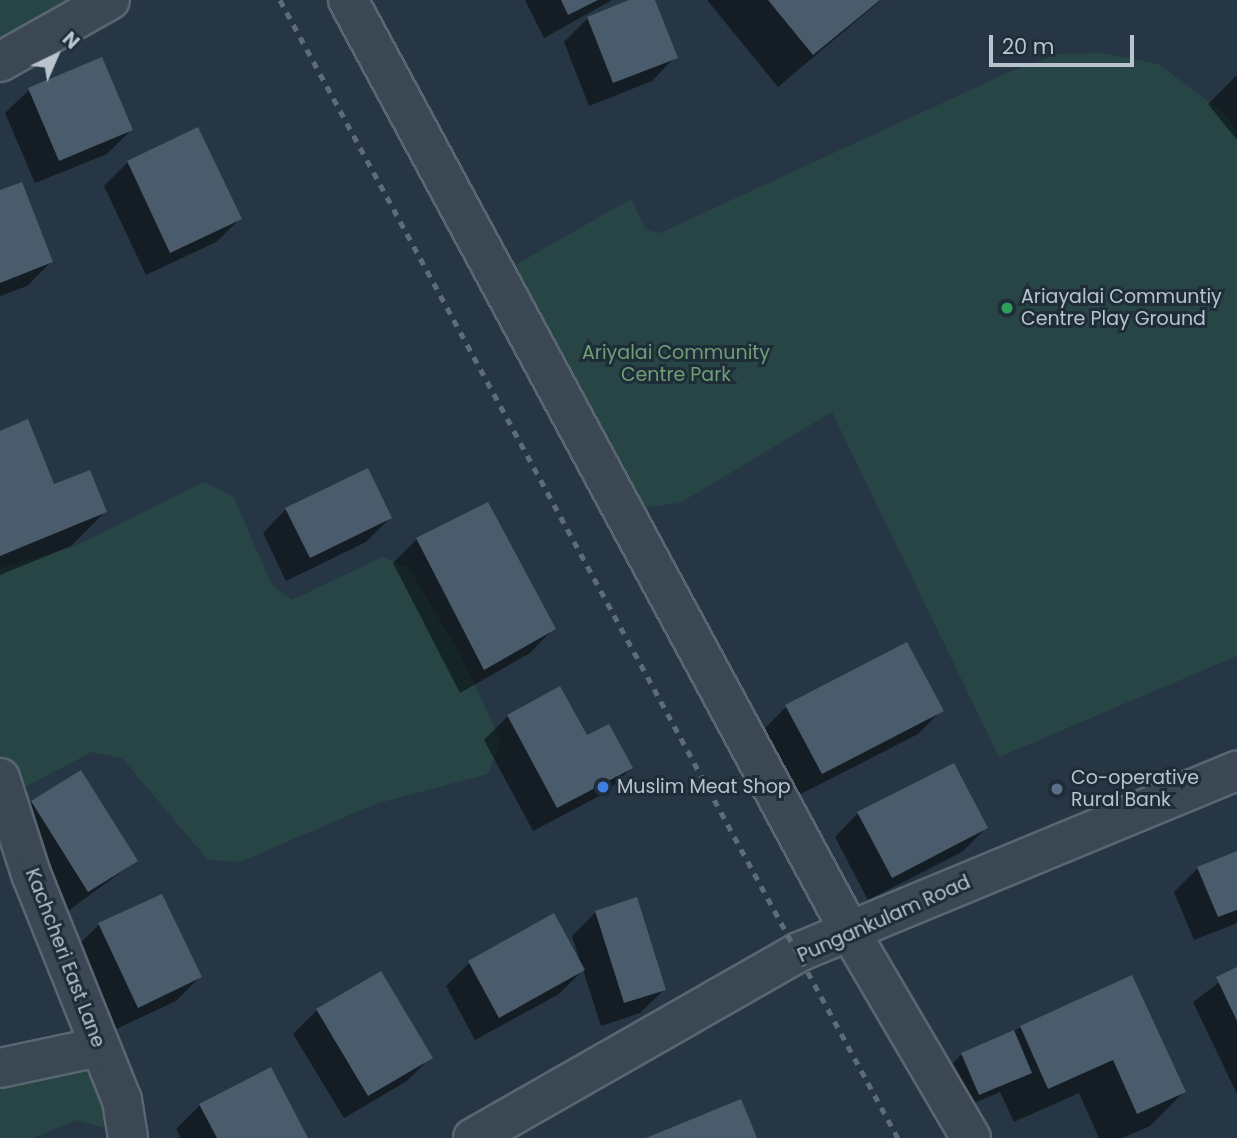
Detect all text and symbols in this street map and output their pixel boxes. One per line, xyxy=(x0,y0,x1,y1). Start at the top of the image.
north arrow xyxy=(21,21,91,91)
scale bar xyxy=(992,21,1137,65)
text: N xyxy=(56,26,85,55)
text: 20 m xyxy=(1002,32,1055,61)
place label: Ariayalai Communtiy Centre Play Ground xyxy=(1021,286,1222,330)
marker: Ariayalai Communtiy Centre Play Ground xyxy=(999,300,1015,316)
park label: Ariyalai Community Centre Park xyxy=(582,342,770,386)
place label: Co-operative Rural Bank xyxy=(1071,767,1199,811)
place label: Muslim Meat Shop xyxy=(617,776,791,798)
marker: Muslim Meat Shop xyxy=(595,779,611,795)
marker: Co-operative Rural Bank xyxy=(1049,781,1065,797)
street label: Kachcheri East Lane xyxy=(20,865,110,1051)
street label: Pungankulam Road xyxy=(794,871,974,967)

